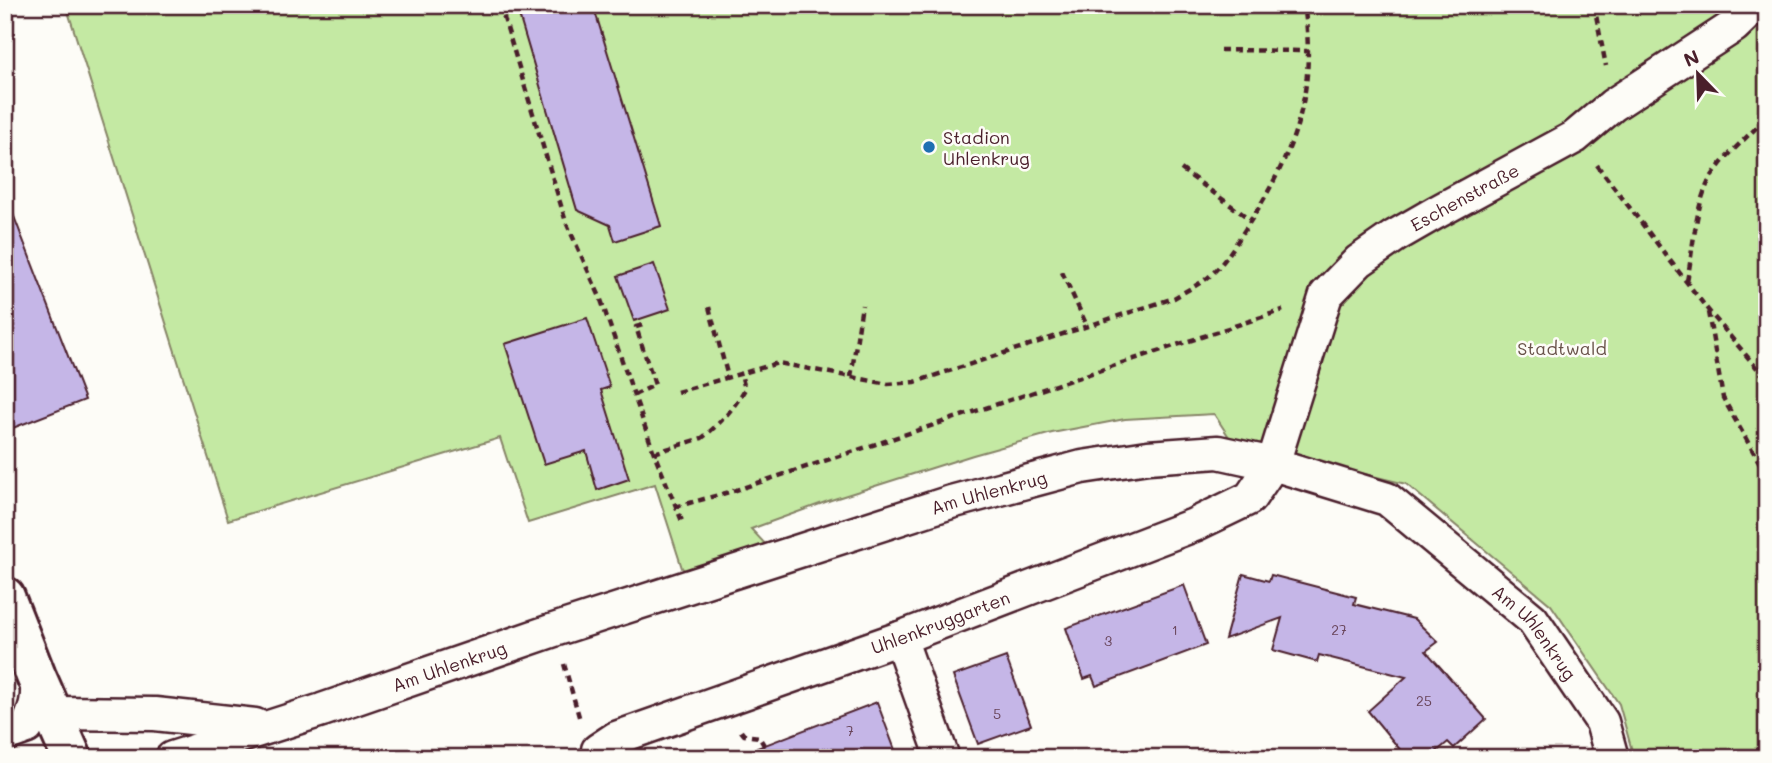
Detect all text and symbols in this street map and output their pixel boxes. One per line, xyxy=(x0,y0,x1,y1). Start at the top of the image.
north arrow xyxy=(1664,38,1734,108)
text: N xyxy=(1680,44,1703,72)
place label: Stadion Uhlenkrug xyxy=(943,125,1030,170)
marker: Stadion Uhlenkrug xyxy=(921,139,937,155)
street label: Eschenstraße xyxy=(1406,158,1523,237)
park label: Stadtwald xyxy=(1517,336,1607,360)
street label: Am Uhlenkrug xyxy=(928,465,1049,520)
street label: Am Uhlenkrug xyxy=(1487,579,1582,685)
street label: Uhlenkruggarten xyxy=(868,585,1013,659)
house number: 1 xyxy=(1172,620,1178,639)
house number: 27 xyxy=(1331,620,1347,639)
house number: 3 xyxy=(1104,631,1112,650)
street label: Am Uhlenkrug xyxy=(389,635,509,697)
house number: 25 xyxy=(1416,691,1432,710)
house number: 5 xyxy=(993,704,1001,723)
house number: 7 xyxy=(846,721,854,740)

